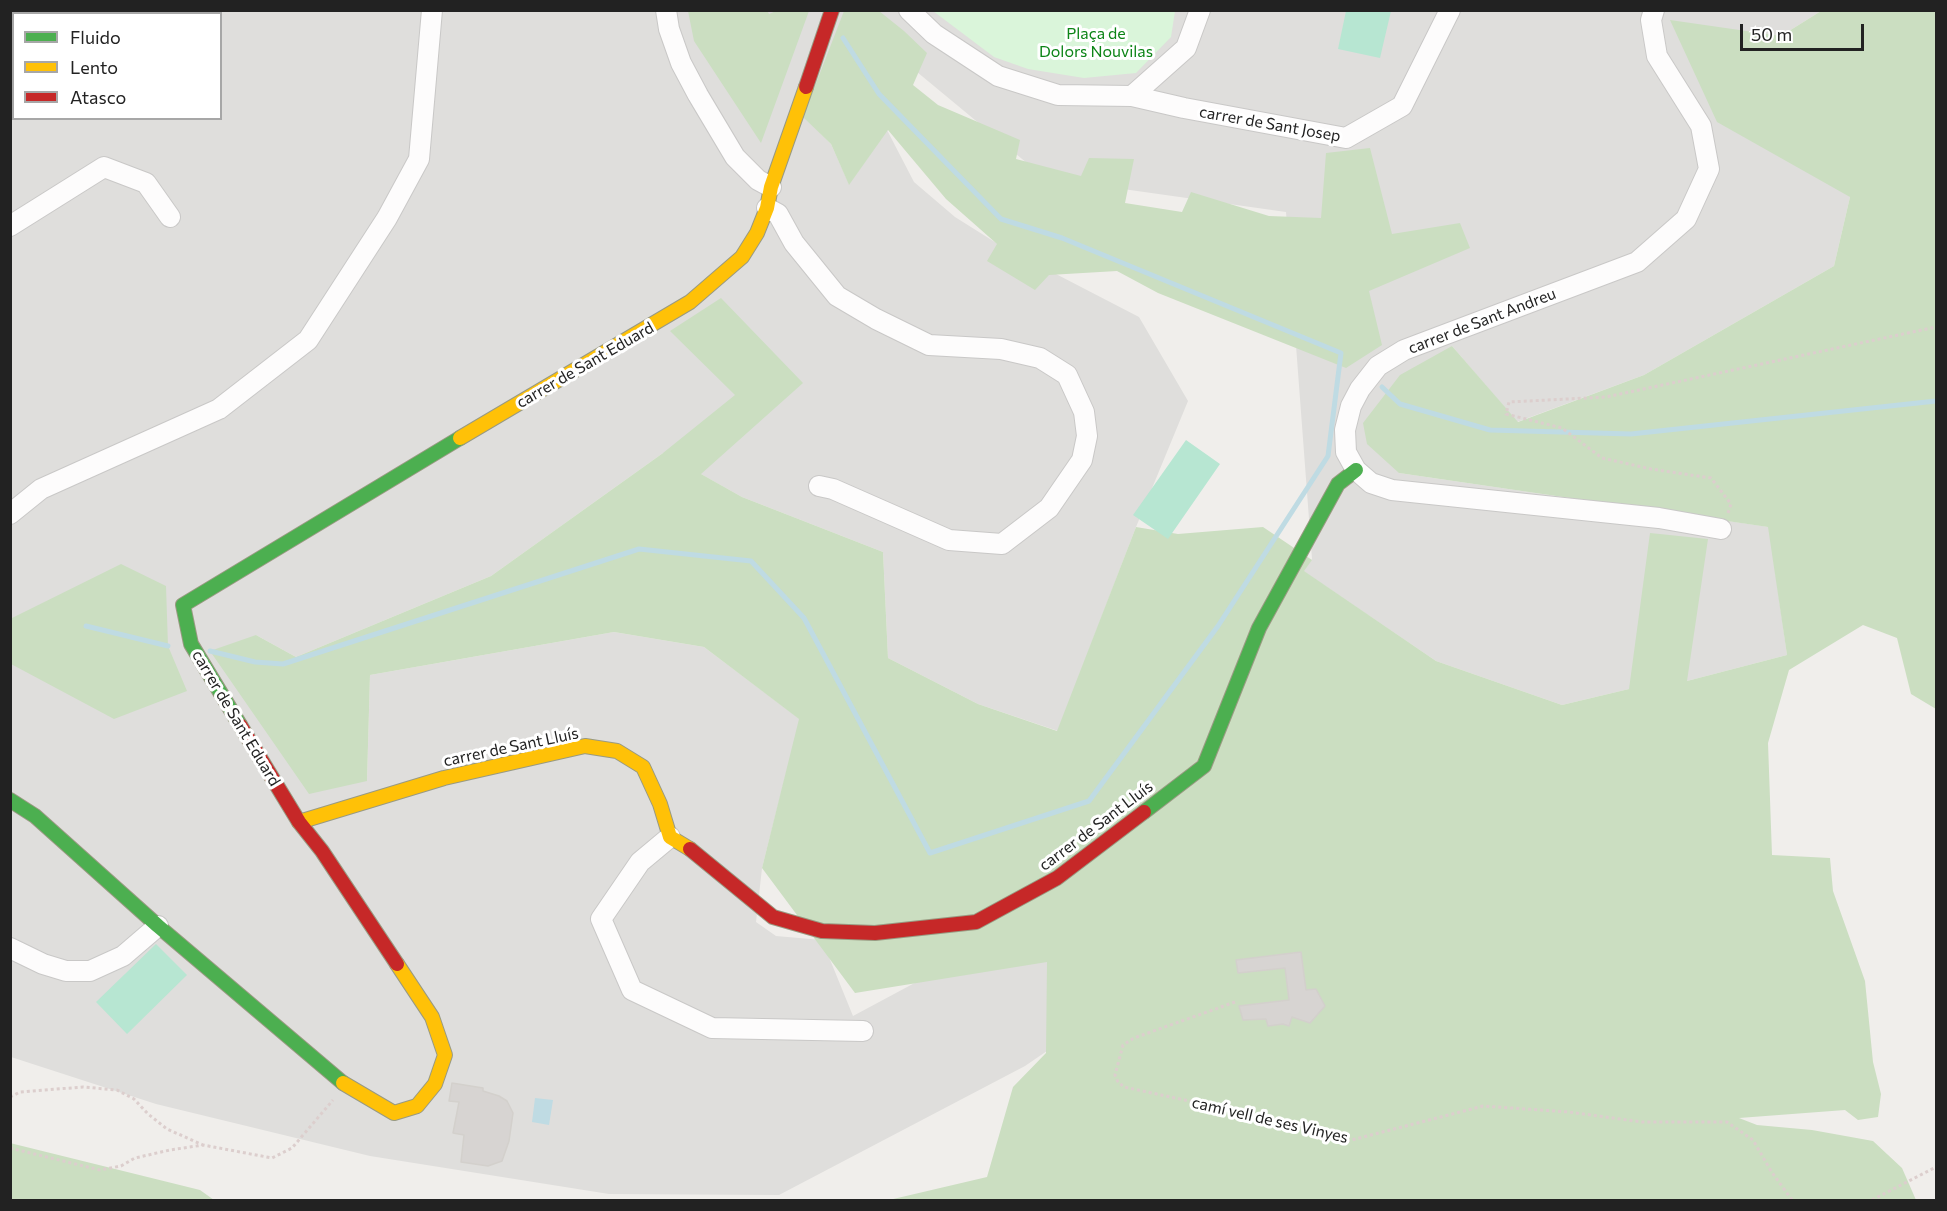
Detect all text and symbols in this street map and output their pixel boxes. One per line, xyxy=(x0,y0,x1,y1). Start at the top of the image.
legend xyxy=(12,12,222,120)
scale bar xyxy=(1743,12,1868,50)
text: 50 m xyxy=(1751,23,1792,45)
park label: Plaça de Dolors Nouvilas xyxy=(1039,24,1153,62)
text: Fluido xyxy=(70,26,121,48)
text: Lento xyxy=(70,56,118,78)
text: Atasco xyxy=(70,86,126,108)
street label: carrer de Sant Josep xyxy=(1198,102,1342,146)
street label: carrer de Sant Andreu xyxy=(1405,284,1559,358)
street label: carrer de Sant Eduard xyxy=(513,318,657,412)
street label: carrer de Sant Eduard xyxy=(188,646,284,790)
street label: carrer de Sant Lluís xyxy=(442,723,580,771)
street label: carrer de Sant Lluís xyxy=(1035,777,1157,875)
street label: camí vell de ses Vinyes xyxy=(1190,1093,1350,1147)

